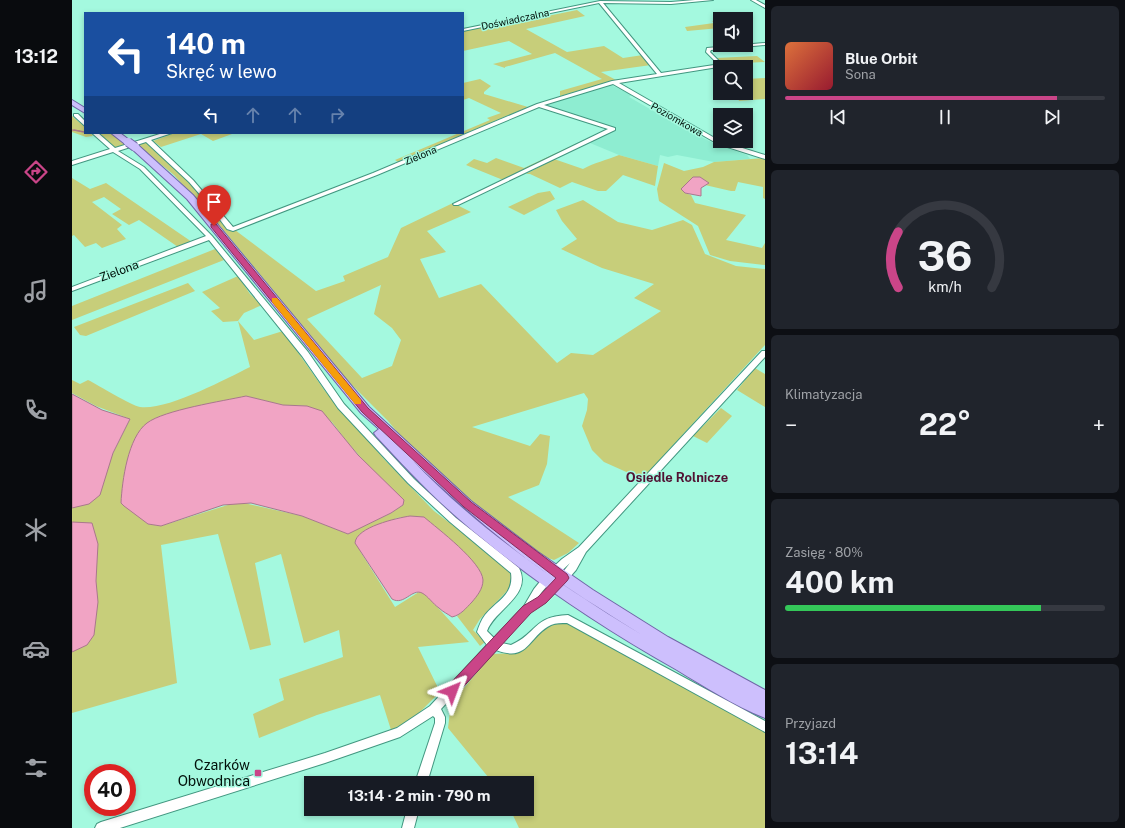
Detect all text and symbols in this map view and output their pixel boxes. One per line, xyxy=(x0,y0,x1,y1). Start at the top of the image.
street label: Doświadczalna xyxy=(480,6,550,32)
map controls xyxy=(713,12,753,148)
button: sound xyxy=(713,12,753,52)
text: 140 m xyxy=(166,27,246,60)
icon: left xyxy=(100,28,152,80)
text: 13:12 xyxy=(14,46,58,67)
text: Blue Orbit xyxy=(845,50,918,67)
button: search xyxy=(713,60,753,100)
text: Skręć w lewo xyxy=(166,61,277,82)
text: Sona xyxy=(845,67,876,82)
street label: Poziomkowa xyxy=(649,99,705,139)
icon: left xyxy=(200,104,222,126)
icon: ahead xyxy=(242,104,264,126)
icon: ahead xyxy=(284,104,306,126)
icon: right xyxy=(326,104,348,126)
icon: previous xyxy=(827,106,849,128)
icon: pause xyxy=(934,106,956,128)
icon: next xyxy=(1041,106,1063,128)
button: layers xyxy=(713,108,753,148)
street label: Zielona xyxy=(402,143,438,167)
icon: directions xyxy=(22,158,50,186)
pin xyxy=(197,185,231,226)
icon: arrive xyxy=(203,191,225,213)
text: 36 xyxy=(917,230,973,279)
street label: Zielona xyxy=(97,257,141,285)
icon: music xyxy=(22,277,50,305)
text: km/h xyxy=(928,277,962,294)
text: Klimatyzacja xyxy=(785,387,862,402)
icon: phone xyxy=(22,396,50,424)
text: 22° xyxy=(919,406,971,442)
text: − xyxy=(785,412,797,438)
text: + xyxy=(1093,412,1105,438)
district label: Osiedle Rolnicze xyxy=(626,470,728,485)
icon: climate xyxy=(22,516,50,544)
text: Zasięg · 80% xyxy=(785,545,863,560)
text: 400 km xyxy=(785,564,894,600)
icon: car xyxy=(22,635,50,663)
position arrow xyxy=(431,670,473,712)
text: Przyjazd xyxy=(785,716,836,731)
text: 13:14 xyxy=(785,735,858,771)
icon: filters xyxy=(22,754,50,782)
place label: Czarków Obwodnica xyxy=(178,757,250,789)
speed limit sign: 40 xyxy=(84,764,136,816)
marker: Czarków Obwodnica xyxy=(253,768,263,778)
text: 13:14 · 2 min · 790 m xyxy=(348,787,490,804)

